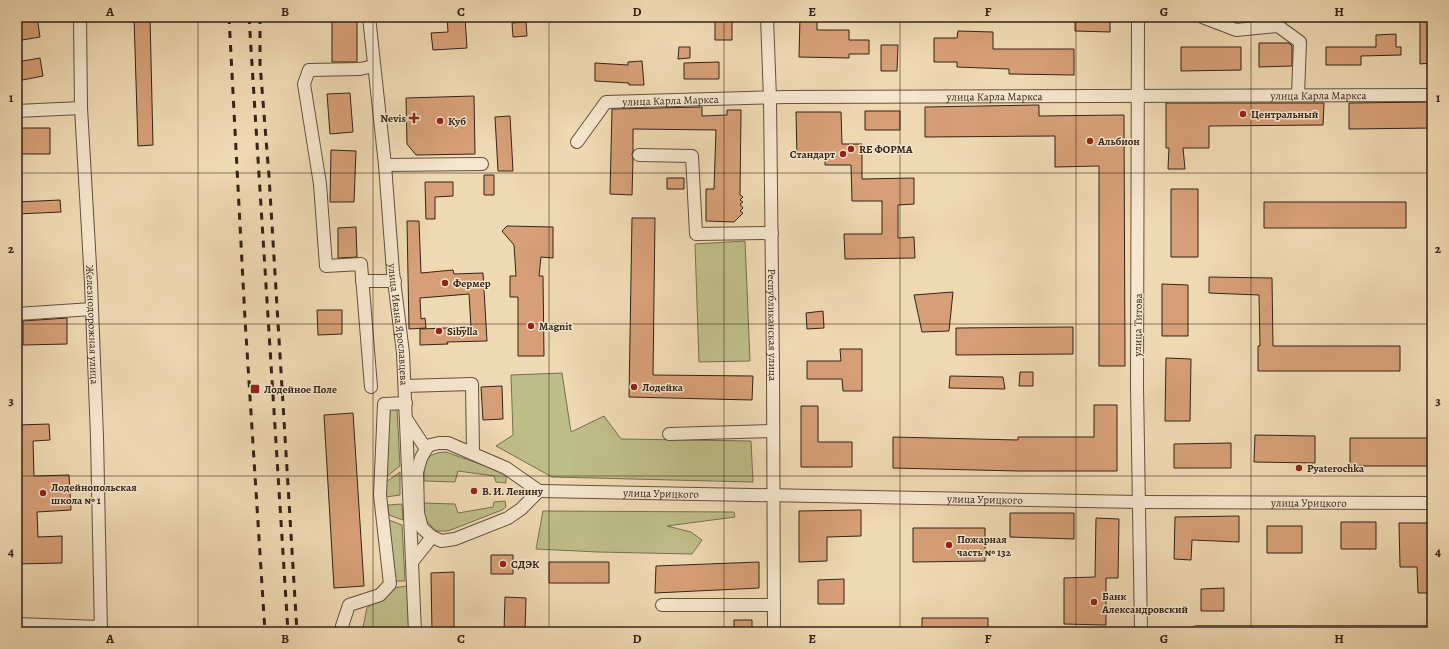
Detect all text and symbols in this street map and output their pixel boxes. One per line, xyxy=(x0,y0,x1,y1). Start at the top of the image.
text: A xyxy=(105,3,115,20)
text: B xyxy=(281,3,289,20)
text: C xyxy=(457,3,465,20)
text: D xyxy=(632,3,642,20)
text: E xyxy=(808,3,816,20)
text: F xyxy=(985,3,992,20)
text: G xyxy=(1160,3,1168,20)
text: H xyxy=(1334,3,1344,20)
street label: улица Карла Маркса xyxy=(1269,88,1368,103)
text: 1 xyxy=(9,89,14,106)
street label: улица Карла Маркса xyxy=(945,89,1044,104)
text: 1 xyxy=(1436,89,1441,106)
street label: улица Карла Маркса xyxy=(621,91,720,109)
place label: Центральный xyxy=(1251,107,1319,122)
marker: Центральный xyxy=(1238,109,1248,119)
place label: Nevis xyxy=(380,111,407,126)
marker: Nevis xyxy=(409,113,419,123)
place label: Куб xyxy=(448,114,466,129)
marker: Куб xyxy=(435,116,445,126)
place label: Альбион xyxy=(1097,134,1140,149)
marker: Альбион xyxy=(1085,136,1095,146)
place label: RE ФОРМА xyxy=(859,142,913,157)
marker: RE ФОРМА xyxy=(846,144,856,154)
place label: Стандарт xyxy=(790,147,835,162)
marker: Стандарт xyxy=(838,149,848,159)
text: 2 xyxy=(8,240,15,257)
text: 2 xyxy=(1435,240,1442,257)
street label: улица Ивана Ярославцева xyxy=(385,262,412,387)
street label: Железнодорожная улица xyxy=(82,265,102,386)
street label: Республиканская улица xyxy=(764,269,781,382)
place label: Фермер xyxy=(453,276,491,291)
marker: Фермер xyxy=(440,278,450,288)
street label: улица Титова xyxy=(1130,292,1146,358)
place label: Magnit xyxy=(539,319,572,334)
marker: Magnit xyxy=(526,321,536,331)
place label: Sibylla xyxy=(447,324,478,339)
marker: Sibylla xyxy=(434,326,444,336)
place label: Лодейка xyxy=(642,380,684,395)
place label: Лодейное Поле xyxy=(264,382,337,397)
marker: Лодейка xyxy=(629,382,639,392)
marker: Лодейное Поле xyxy=(249,383,261,395)
text: 3 xyxy=(8,392,14,409)
text: 3 xyxy=(1435,392,1441,409)
place label: Pyaterochka xyxy=(1307,461,1365,476)
marker: Pyaterochka xyxy=(1294,463,1304,473)
place label: Лодейнопольская школа № 1 xyxy=(51,480,137,508)
place label: В. И. Ленину xyxy=(482,484,544,499)
street label: улица Урицкого xyxy=(622,485,699,501)
marker: В. И. Ленину xyxy=(469,486,479,496)
marker: Лодейнопольская школа № 1 xyxy=(38,488,48,498)
street label: улица Урицкого xyxy=(946,491,1023,507)
street label: улица Урицкого xyxy=(1270,495,1347,510)
place label: Пожарная часть № 132 xyxy=(957,532,1012,560)
marker: Пожарная часть № 132 xyxy=(944,540,954,550)
text: 4 xyxy=(8,543,14,560)
text: 4 xyxy=(1435,543,1441,560)
place label: СДЭК xyxy=(511,557,540,572)
marker: СДЭК xyxy=(498,559,508,569)
place label: Банк Александровский xyxy=(1101,589,1188,617)
marker: Банк Александровский xyxy=(1089,597,1099,607)
text: A xyxy=(105,630,115,647)
text: B xyxy=(281,630,289,647)
text: C xyxy=(457,630,465,647)
text: D xyxy=(632,630,642,647)
text: E xyxy=(808,630,816,647)
text: F xyxy=(985,630,992,647)
text: G xyxy=(1160,630,1168,647)
text: H xyxy=(1334,630,1344,647)

